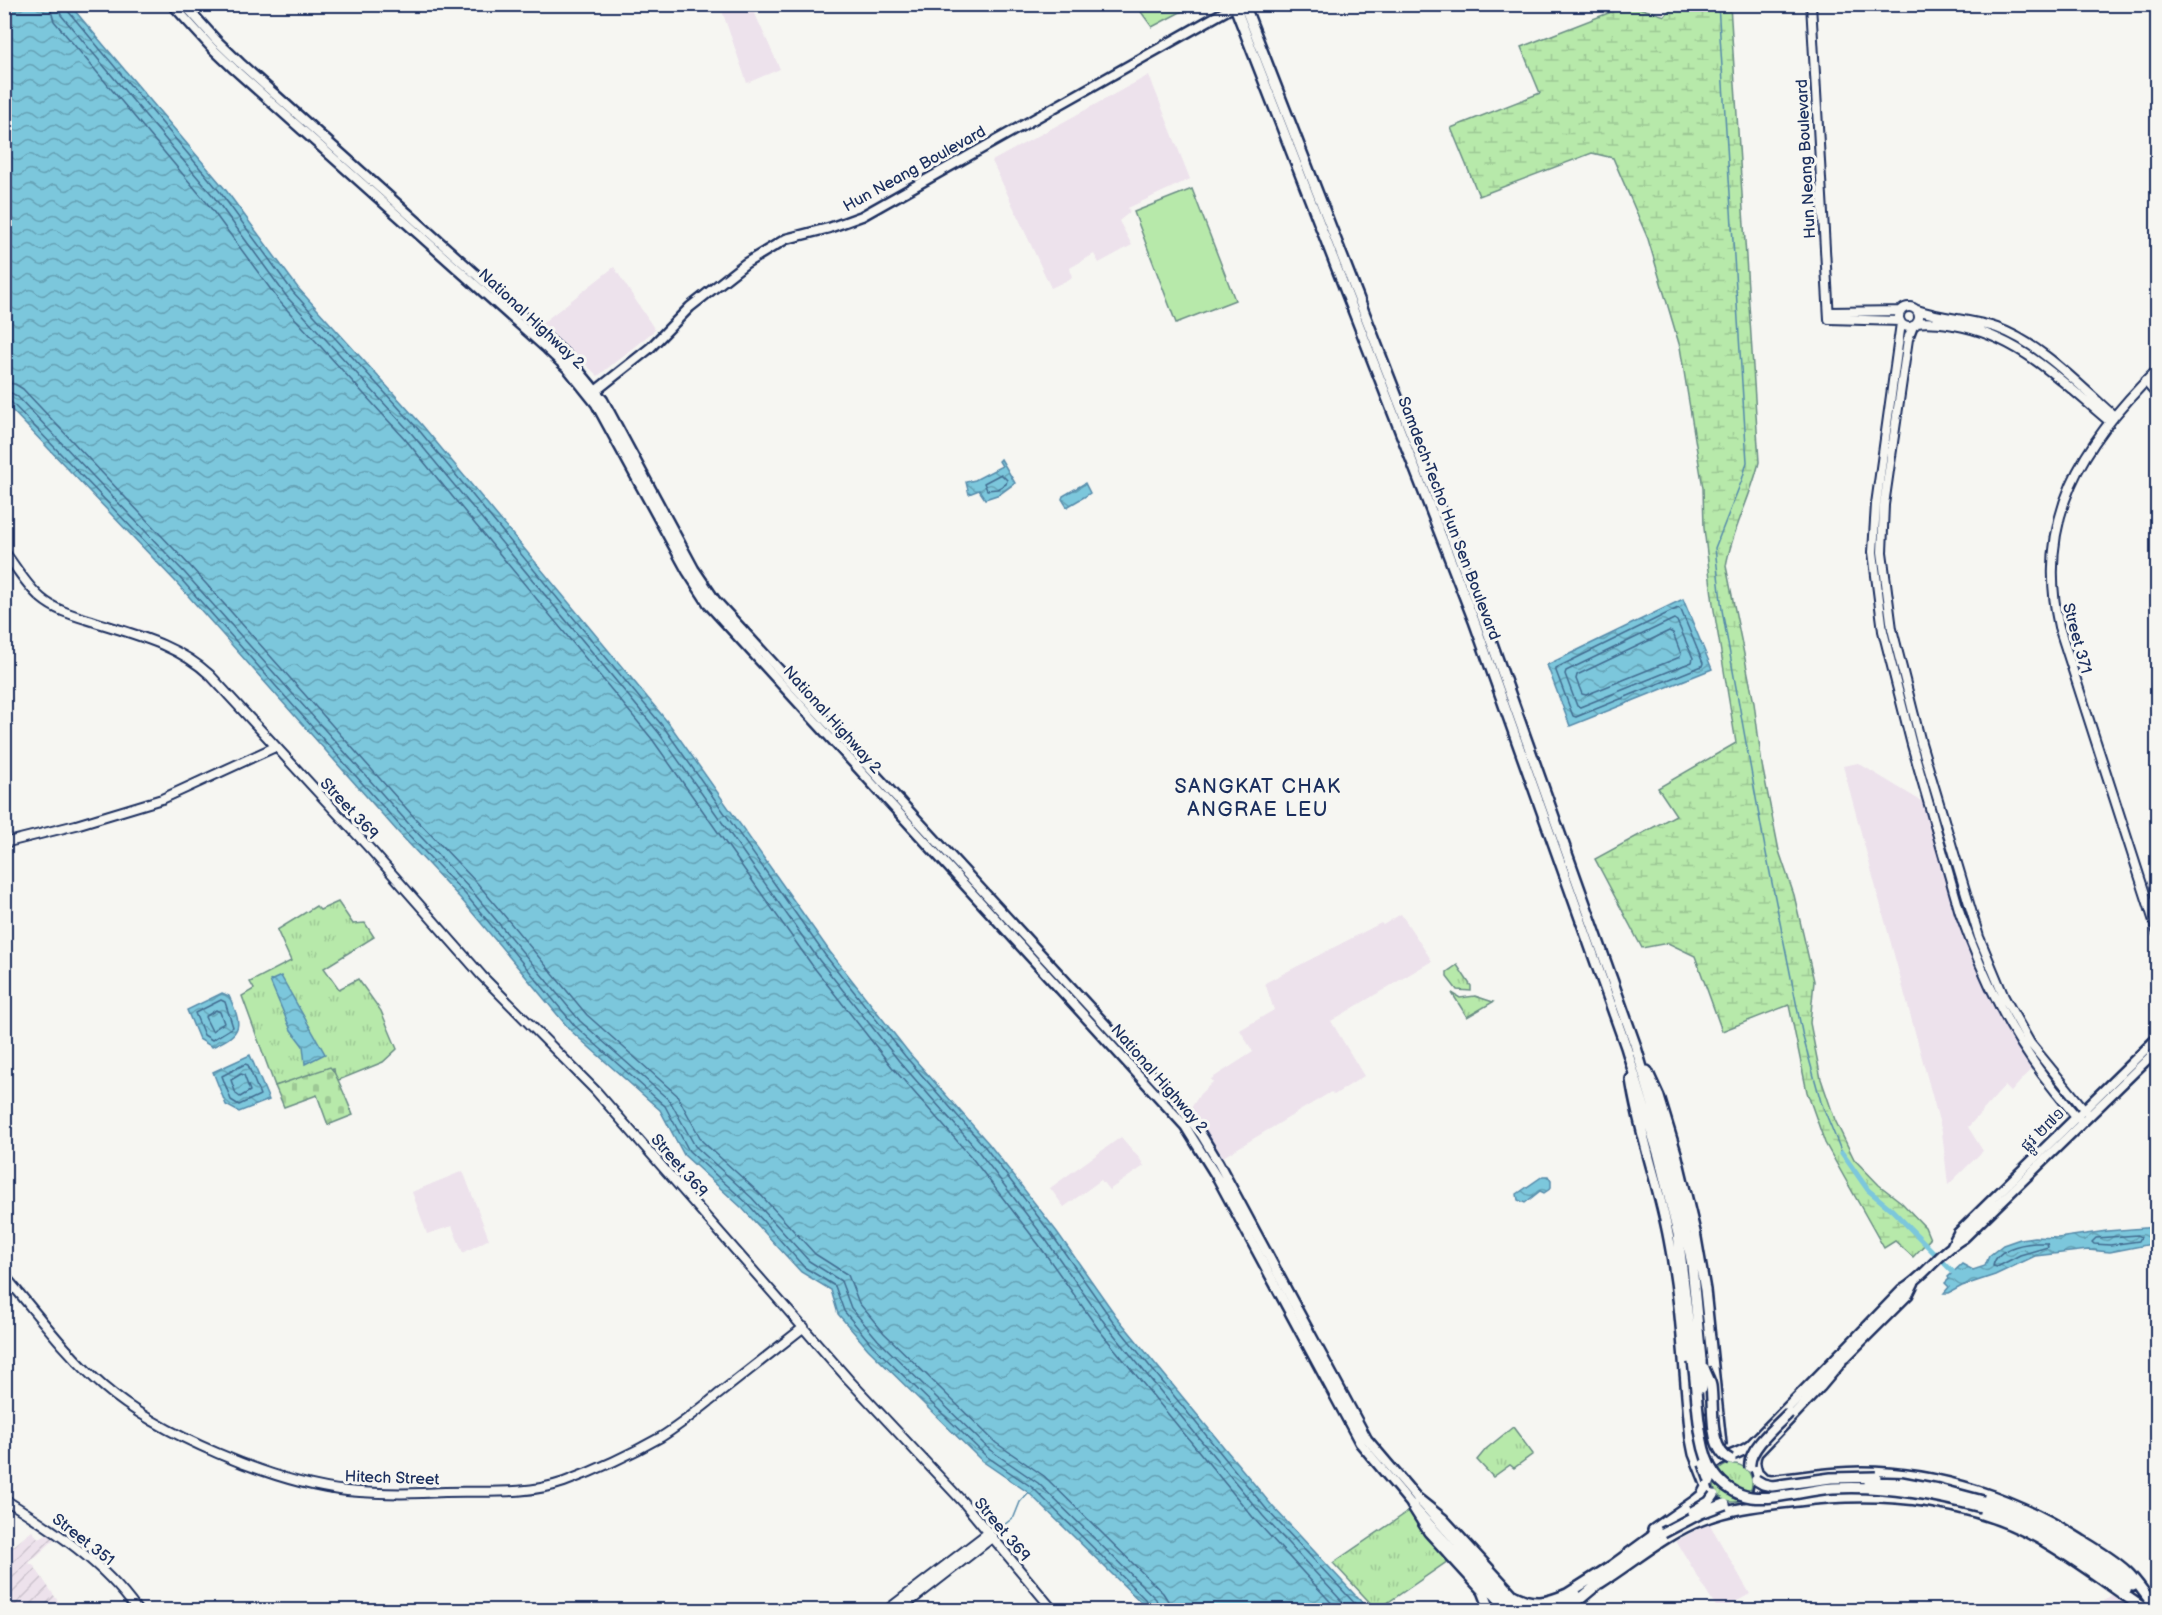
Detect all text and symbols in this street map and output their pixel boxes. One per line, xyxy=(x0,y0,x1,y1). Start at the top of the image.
street label: Hun Neang Boulevard xyxy=(1793,79,1820,239)
street label: Hun Neang Boulevard xyxy=(840,122,989,216)
street label: National Highway 2 xyxy=(474,265,588,373)
street label: Samdech Techo Hun Sen Boulevard xyxy=(1393,394,1504,643)
street label: Street 371 xyxy=(2058,601,2095,676)
street label: National Highway 2 xyxy=(779,662,885,778)
street label: Street 369 xyxy=(316,774,382,844)
district label: SANGKAT CHAK ANGRAE LEU xyxy=(1175,775,1341,822)
street label: National Highway 2 xyxy=(1106,1021,1212,1138)
street label: ផ្លូវ ២៧១ xyxy=(2017,1104,2072,1159)
street label: Street 369 xyxy=(646,1131,711,1201)
street label: Hitech Street xyxy=(344,1467,440,1490)
street label: Street 369 xyxy=(970,1494,1034,1566)
street label: Street 351 xyxy=(48,1510,118,1570)

